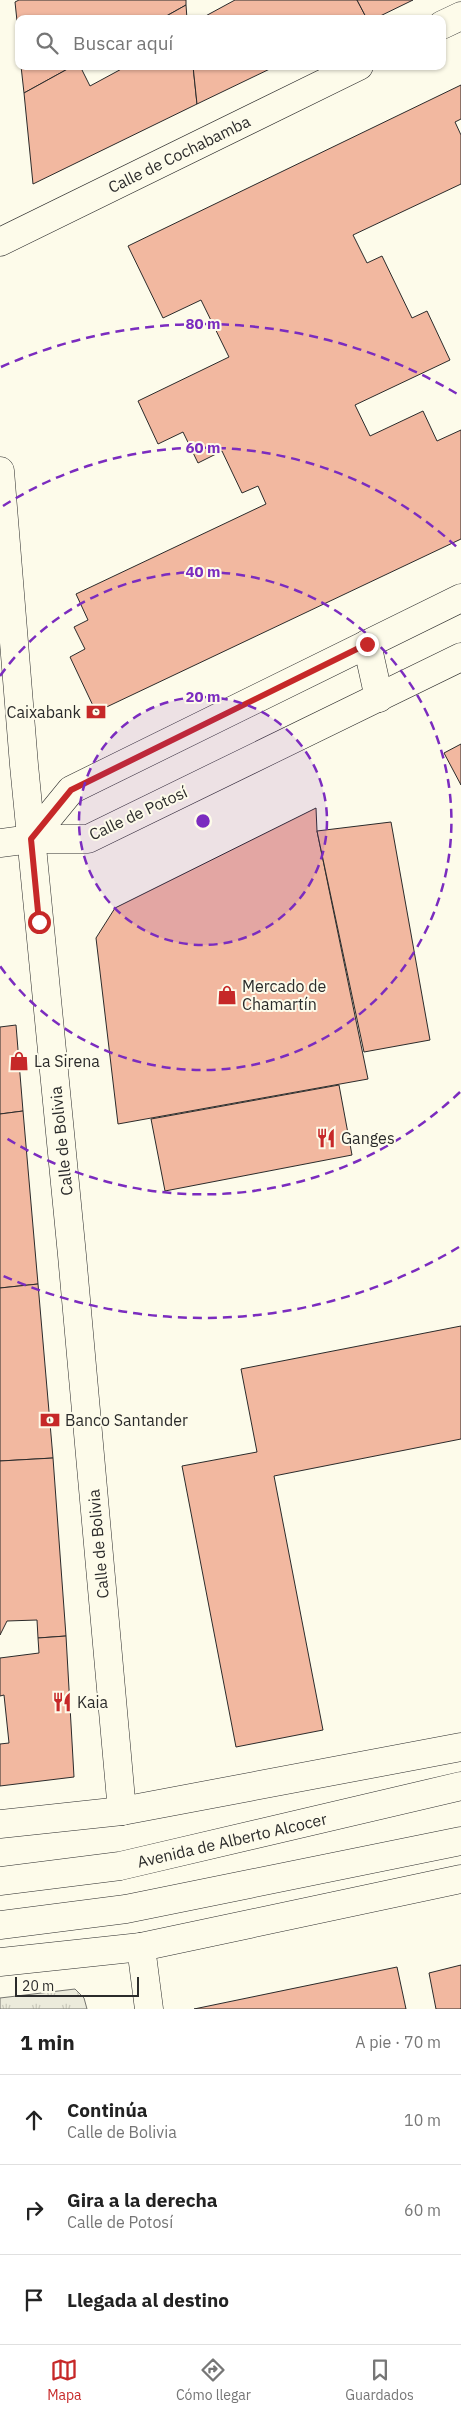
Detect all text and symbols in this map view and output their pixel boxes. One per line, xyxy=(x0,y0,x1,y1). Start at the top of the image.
search box xyxy=(15,15,446,70)
icon: search xyxy=(33,29,61,57)
text: Buscar aquí xyxy=(73,31,173,55)
street label: Calle de Cochabamba xyxy=(105,111,254,197)
text: 80 m xyxy=(186,314,220,333)
text: 60 m xyxy=(186,438,220,457)
text: 40 m xyxy=(186,562,220,581)
route end xyxy=(356,633,379,656)
text: 20 m xyxy=(186,687,220,706)
bank icon: Caixabank xyxy=(85,701,107,723)
place label: Caixabank xyxy=(7,702,82,722)
street label: Calle de Potosí xyxy=(86,782,190,844)
centre of rings xyxy=(194,812,212,830)
route start xyxy=(28,911,51,934)
place label: Mercado de Chamartín xyxy=(242,976,326,1014)
shop icon: Mercado de Chamartín xyxy=(216,984,238,1006)
shop icon: La Sirena xyxy=(8,1050,30,1072)
place label: La Sirena xyxy=(34,1051,100,1071)
street label: Calle de Bolivia xyxy=(45,1085,77,1197)
restaurant icon: Ganges xyxy=(315,1127,337,1149)
place label: Ganges xyxy=(341,1128,395,1148)
bank icon: Banco Santander xyxy=(39,1409,61,1431)
place label: Banco Santander xyxy=(65,1410,188,1430)
street label: Calle de Bolivia xyxy=(83,1488,113,1600)
restaurant icon: Kaia xyxy=(51,1691,73,1713)
place label: Kaia xyxy=(77,1692,108,1712)
street label: Avenida de Alberto Alcocer xyxy=(135,1808,329,1872)
scale bar xyxy=(15,1974,139,1997)
text: 20 m xyxy=(22,1977,54,1995)
text: 1 min xyxy=(20,2028,75,2056)
text: A pie · 70 m xyxy=(355,2032,441,2052)
text: Continúa xyxy=(67,2098,148,2122)
icon: ahead xyxy=(20,2106,48,2134)
text: 10 m xyxy=(404,2110,441,2130)
text: Calle de Bolivia xyxy=(67,2122,177,2142)
text: Gira a la derecha xyxy=(67,2188,218,2212)
icon: right xyxy=(20,2196,48,2224)
text: 60 m xyxy=(404,2200,441,2220)
text: Calle de Potosí xyxy=(67,2212,173,2232)
icon: arrive xyxy=(20,2286,48,2314)
text: Llegada al destino xyxy=(67,2288,229,2312)
tab: Mapa xyxy=(47,2356,82,2404)
tab: Cómo llegar xyxy=(176,2356,251,2404)
tab: Guardados xyxy=(345,2356,414,2404)

